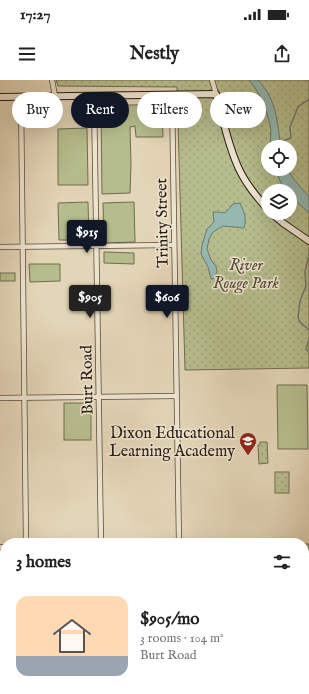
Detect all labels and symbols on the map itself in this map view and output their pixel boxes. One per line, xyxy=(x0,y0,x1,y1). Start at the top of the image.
street label: Trinity Street xyxy=(152,177,174,268)
pin: $915 xyxy=(63,220,111,254)
park label: River Rouge Park xyxy=(213,256,279,294)
pin: $905 xyxy=(66,285,114,319)
pin: $606 xyxy=(143,285,191,319)
street label: Burt Road xyxy=(77,344,99,415)
place label: Dixon Educational Learning Academy xyxy=(109,424,236,462)
school or university icon: Dixon Educational Learning Academy xyxy=(238,431,258,456)

